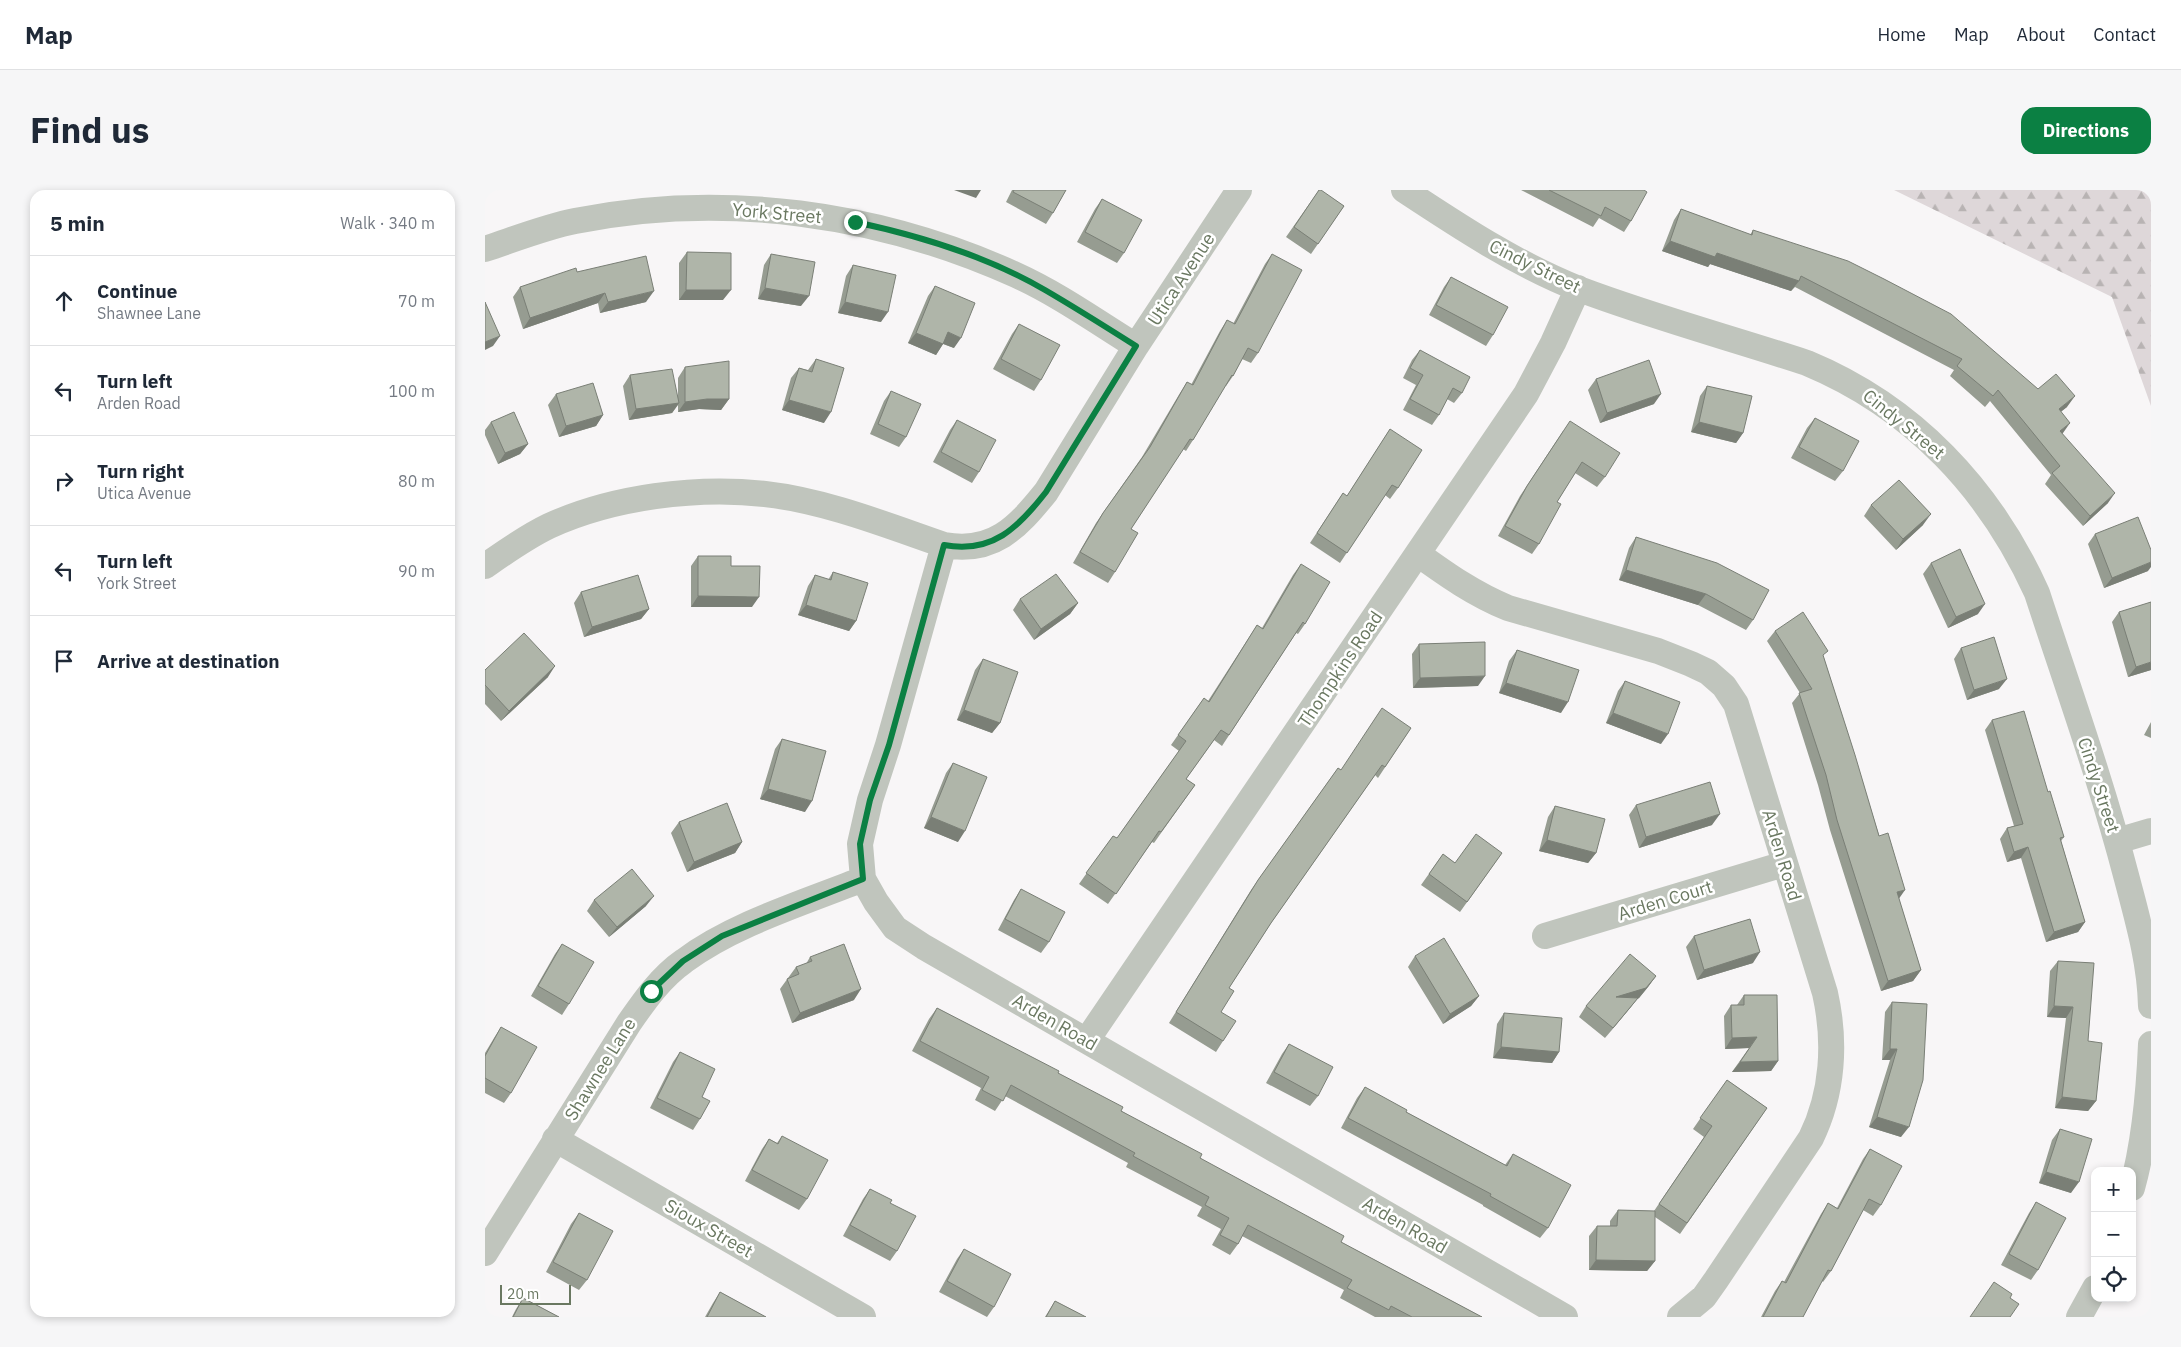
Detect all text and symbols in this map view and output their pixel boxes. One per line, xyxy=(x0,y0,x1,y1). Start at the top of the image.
text: Map xyxy=(25,19,73,51)
text: Home xyxy=(1878,23,1926,46)
text: Map xyxy=(1954,23,1989,46)
text: About xyxy=(2017,23,2065,46)
text: Contact xyxy=(2093,23,2156,46)
text: Find us xyxy=(30,107,149,153)
button: Directions xyxy=(2021,107,2151,154)
street label: York Street xyxy=(731,198,823,228)
text: 5 min xyxy=(50,209,105,237)
route end xyxy=(844,211,867,234)
text: Walk · 340 m xyxy=(340,213,435,233)
street label: Utica Avenue xyxy=(1142,228,1220,330)
street label: Cindy Street xyxy=(1485,234,1585,298)
text: Continue xyxy=(97,279,177,303)
icon: ahead xyxy=(50,287,78,315)
text: 70 m xyxy=(398,291,435,311)
text: Shawnee Lane xyxy=(97,303,201,323)
text: Turn left xyxy=(97,369,173,393)
icon: left xyxy=(50,377,78,405)
text: 100 m xyxy=(388,381,435,401)
street label: Cindy Street xyxy=(1858,384,1950,464)
text: Arden Road xyxy=(97,393,181,413)
text: Turn right xyxy=(97,459,184,483)
icon: right xyxy=(50,467,78,495)
text: 80 m xyxy=(398,471,435,491)
text: Utica Avenue xyxy=(97,483,191,503)
text: Turn left xyxy=(97,549,173,573)
icon: left xyxy=(50,557,78,585)
text: 90 m xyxy=(398,561,435,581)
text: York Street xyxy=(97,573,177,593)
street label: Thompkins Road xyxy=(1293,606,1387,732)
icon: arrive xyxy=(50,647,78,675)
text: Arrive at destination xyxy=(97,649,280,673)
street label: Cindy Street xyxy=(2073,734,2125,836)
street label: Arden Road xyxy=(1757,807,1807,903)
street label: Arden Court xyxy=(1615,875,1715,925)
route start xyxy=(640,980,663,1003)
street label: Arden Road xyxy=(1008,988,1102,1056)
street label: Shawnee Lane xyxy=(559,1013,641,1125)
map controls xyxy=(2091,1167,2136,1302)
button: + xyxy=(2091,1167,2136,1212)
street label: Arden Road xyxy=(1358,1191,1452,1259)
street label: Sioux Street xyxy=(661,1194,757,1262)
button: − xyxy=(2091,1212,2136,1257)
button: locate xyxy=(2091,1257,2136,1302)
scale bar xyxy=(500,1282,571,1305)
text: 20 m xyxy=(507,1285,539,1303)

